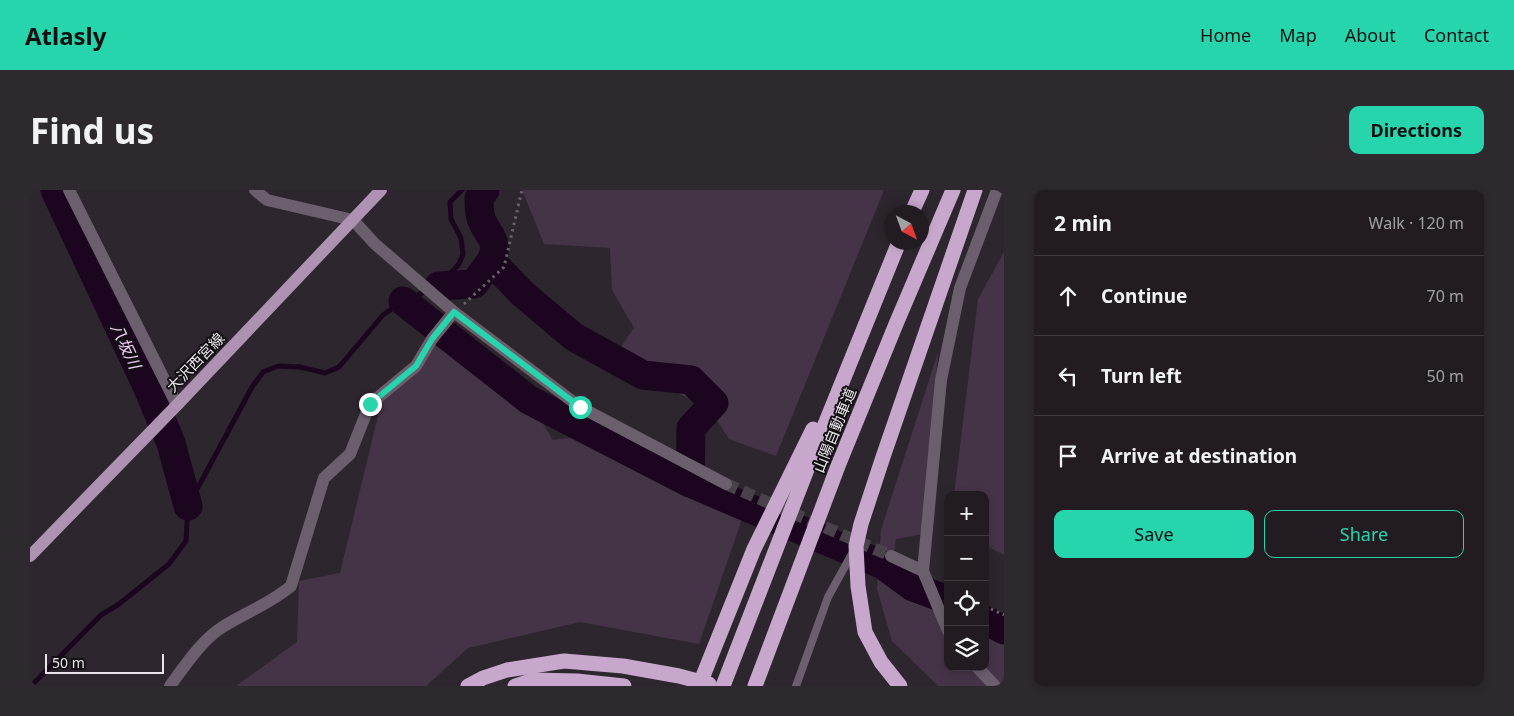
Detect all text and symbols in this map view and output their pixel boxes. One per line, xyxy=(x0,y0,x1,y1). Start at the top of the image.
text: Atlasly xyxy=(25,19,106,52)
text: Home xyxy=(1200,23,1251,47)
text: Map xyxy=(1279,23,1317,47)
text: About xyxy=(1345,23,1396,47)
text: Contact xyxy=(1424,23,1489,47)
button: Directions xyxy=(1349,106,1484,154)
text: Find us xyxy=(30,107,154,154)
north arrow xyxy=(884,205,929,250)
text: 2 min xyxy=(1054,209,1112,237)
text: Walk · 120 m xyxy=(1369,212,1464,234)
icon: ahead xyxy=(1054,282,1082,310)
text: Continue xyxy=(1101,283,1187,309)
text: 70 m xyxy=(1427,285,1464,307)
water label: 八坂川 xyxy=(106,320,147,374)
street label: 大沢西宮線 xyxy=(162,328,228,396)
icon: left xyxy=(1054,362,1082,390)
text: Turn left xyxy=(1101,363,1182,389)
text: 50 m xyxy=(1427,365,1464,387)
street label: 山陽自動車道 xyxy=(808,385,860,475)
route end xyxy=(359,393,382,416)
route start xyxy=(569,396,592,419)
icon: arrive xyxy=(1054,442,1082,470)
text: Arrive at destination xyxy=(1101,443,1297,469)
map controls xyxy=(944,491,989,671)
button: + xyxy=(944,491,989,536)
button: Save xyxy=(1054,510,1254,558)
button: Share xyxy=(1264,510,1464,558)
button: − xyxy=(944,536,989,581)
button: locate xyxy=(944,581,989,626)
button: layers xyxy=(944,626,989,671)
scale bar xyxy=(45,651,164,674)
text: 50 m xyxy=(52,653,85,672)

